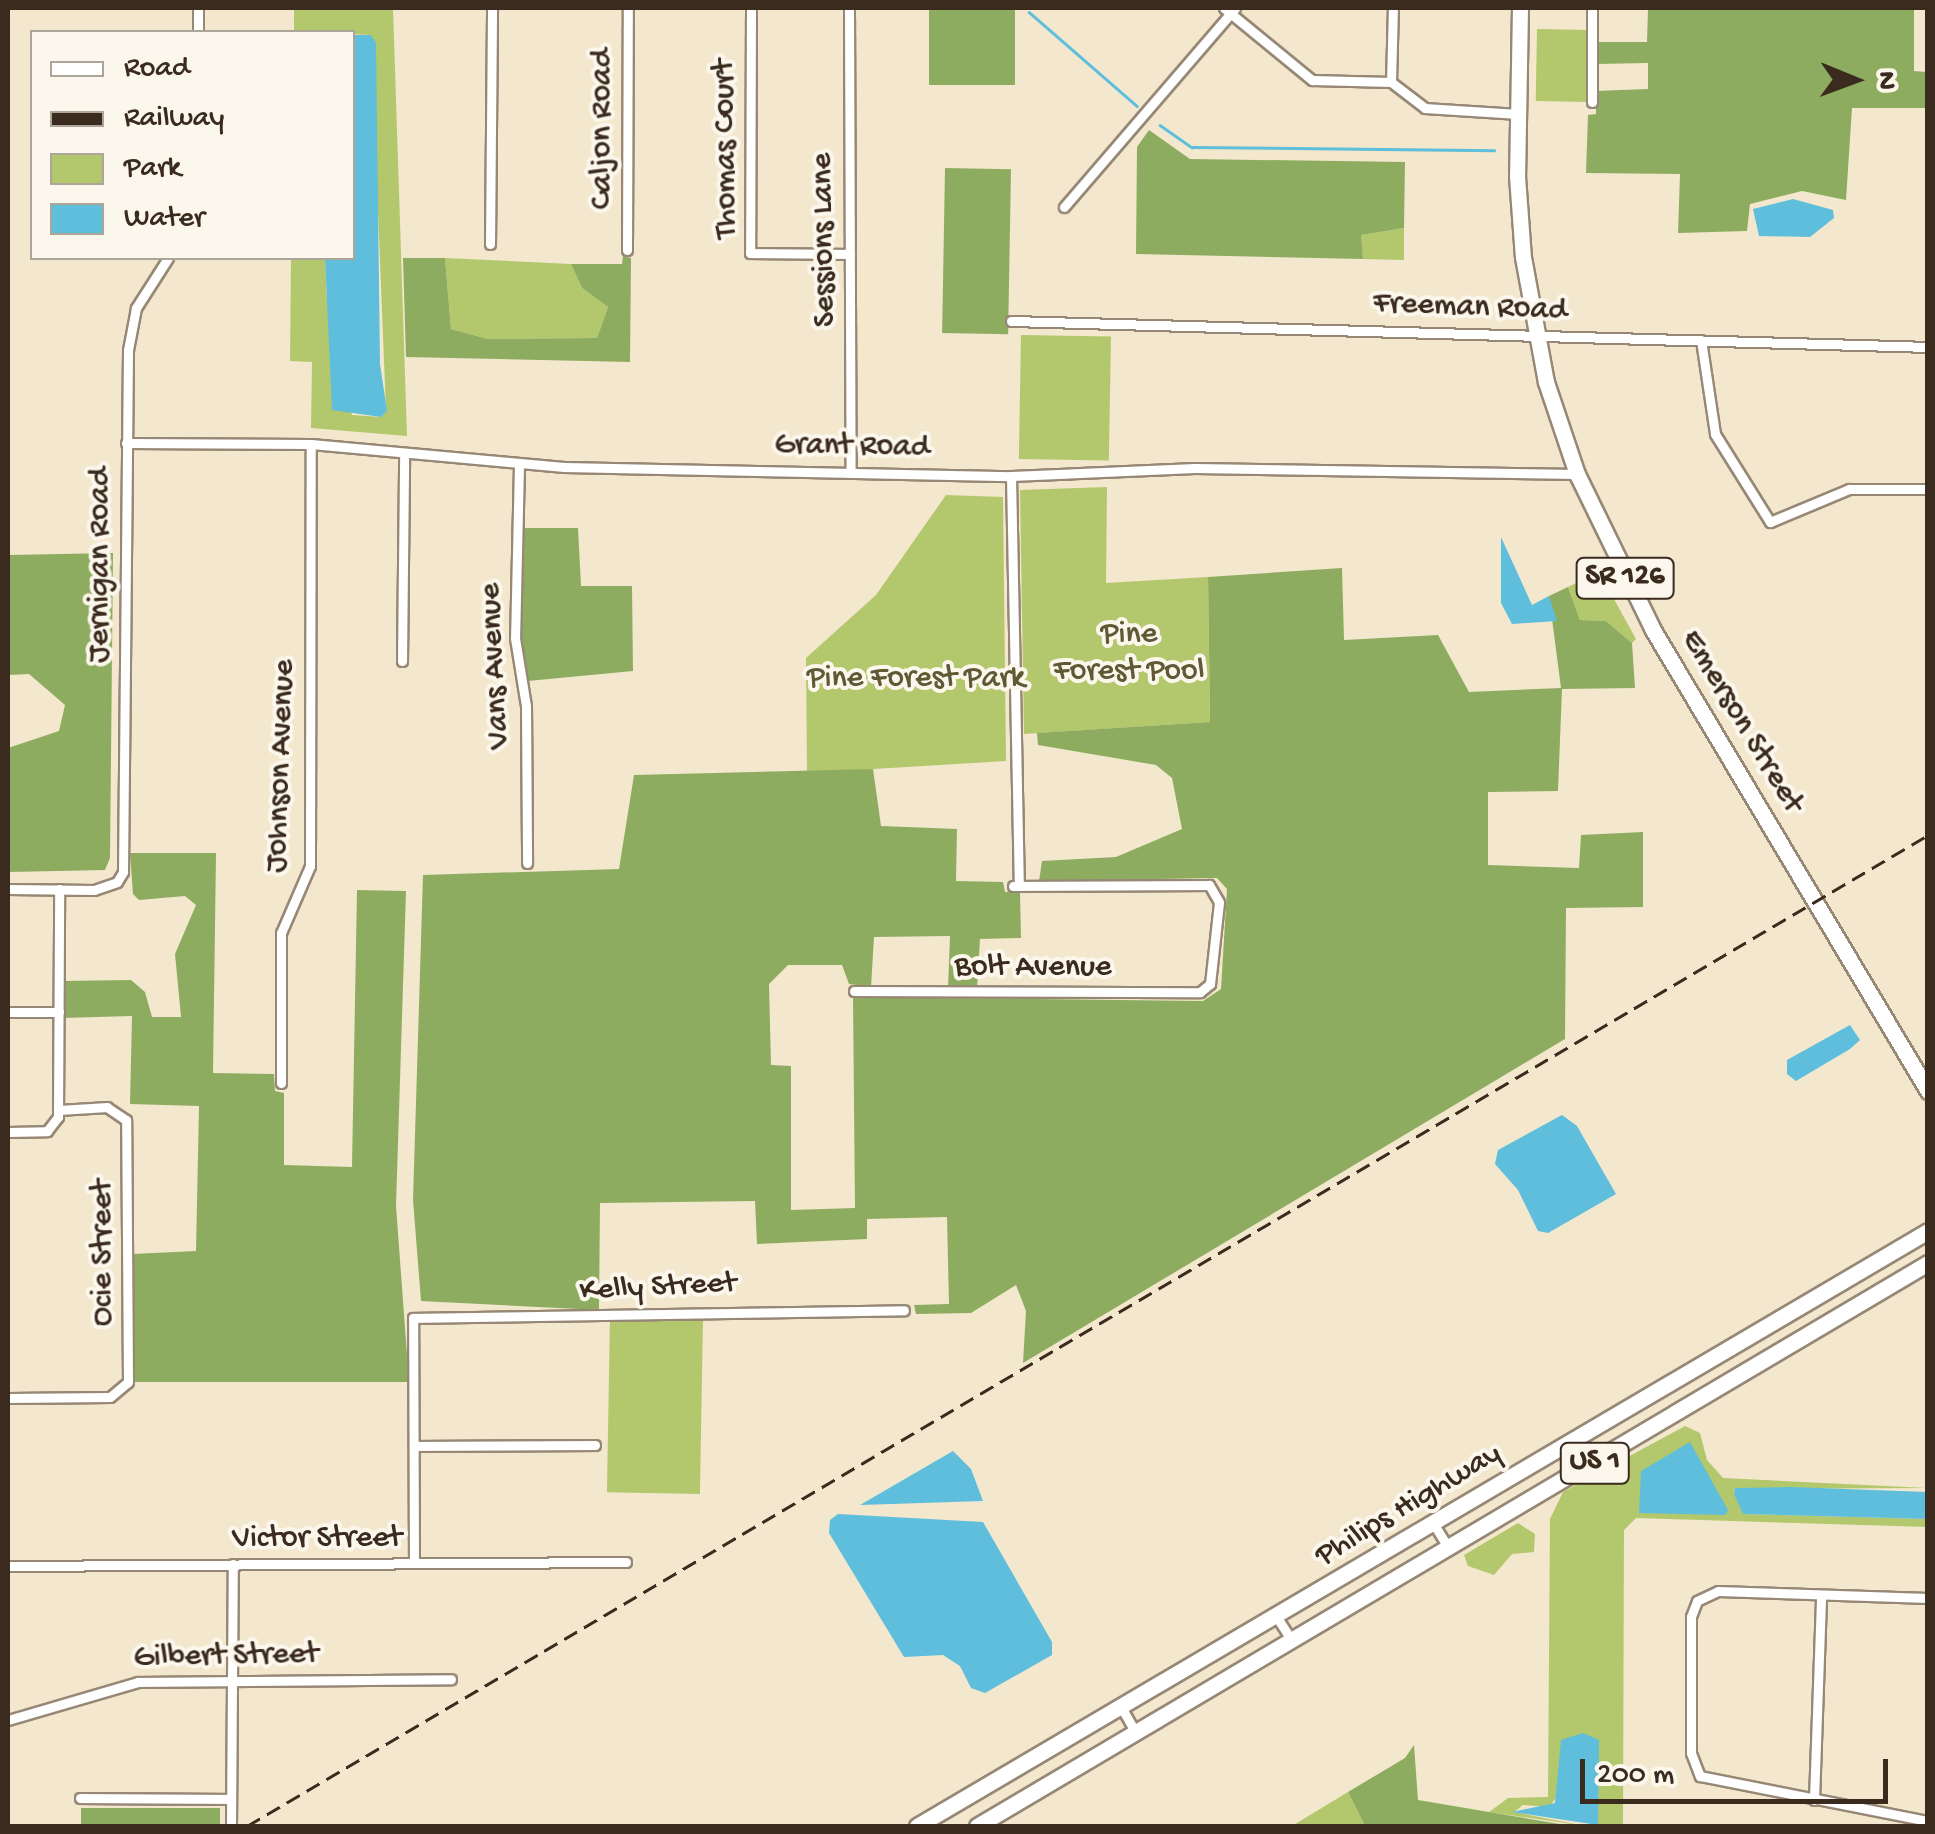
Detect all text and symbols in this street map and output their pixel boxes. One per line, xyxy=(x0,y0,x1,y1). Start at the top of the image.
legend xyxy=(30,30,355,260)
north arrow xyxy=(1805,30,1905,130)
street label: Caljon Road xyxy=(584,49,622,209)
text: Road xyxy=(124,52,190,87)
street label: Thomas Court xyxy=(706,59,748,239)
text: N xyxy=(1869,71,1902,90)
text: Railway xyxy=(124,102,224,137)
text: Park xyxy=(124,152,181,187)
street label: Sessions Lane xyxy=(804,153,846,327)
text: Water xyxy=(124,202,205,237)
street label: Freeman Road xyxy=(1372,285,1568,331)
street label: Grant Road xyxy=(774,426,930,468)
street label: Jernigan Road xyxy=(82,467,120,663)
road number: SR 126 xyxy=(1575,553,1675,603)
street label: Vans Avenue xyxy=(472,582,520,750)
park label: Pine Forest Pool xyxy=(1053,617,1205,692)
street label: Emerson Street xyxy=(1671,623,1811,821)
street label: Johnson Avenue xyxy=(259,659,305,873)
park label: Pine Forest Park xyxy=(807,660,1025,698)
street label: Bolt Avenue xyxy=(955,949,1111,987)
street label: Ocie Street xyxy=(85,1180,123,1326)
street label: Kelly Street xyxy=(579,1265,737,1311)
street label: Philips Highway xyxy=(1309,1436,1509,1576)
road number: US 1 xyxy=(1558,1438,1632,1488)
street label: Victor Street xyxy=(232,1520,402,1558)
street label: Gilbert Street xyxy=(133,1636,319,1678)
scale bar xyxy=(1585,1739,1892,1801)
text: 200 m xyxy=(1597,1759,1674,1794)

